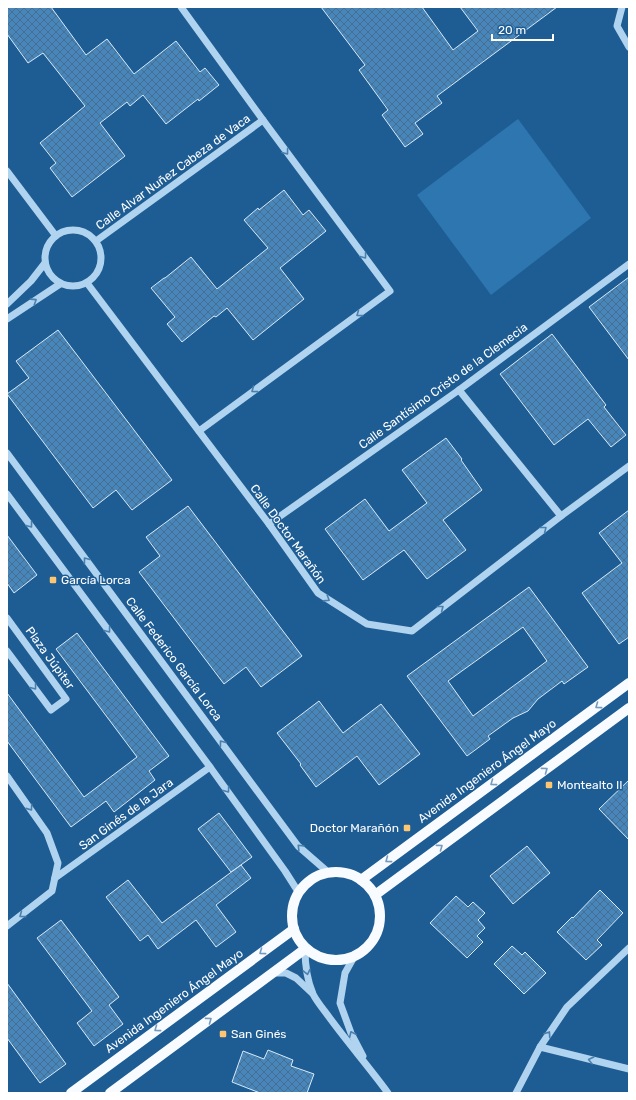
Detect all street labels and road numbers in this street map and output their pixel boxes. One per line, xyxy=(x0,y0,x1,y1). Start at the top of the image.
street label: Calle Alvar Nuñez Cabeza de Vaca xyxy=(93,111,253,233)
street label: Calle Santísimo Cristo de la Clemecia xyxy=(356,320,530,452)
street label: Calle Doctor Marañón xyxy=(247,482,329,586)
street label: Calle Federico García Lorca xyxy=(123,594,225,724)
street label: Plaza Júpiter xyxy=(23,624,78,692)
street label: Avenida Ingeniero Ángel Mayo xyxy=(415,716,559,826)
street label: San Ginés de la Jara xyxy=(76,775,176,853)
street label: Avenida Ingeniero Ángel Mayo xyxy=(102,946,246,1056)

